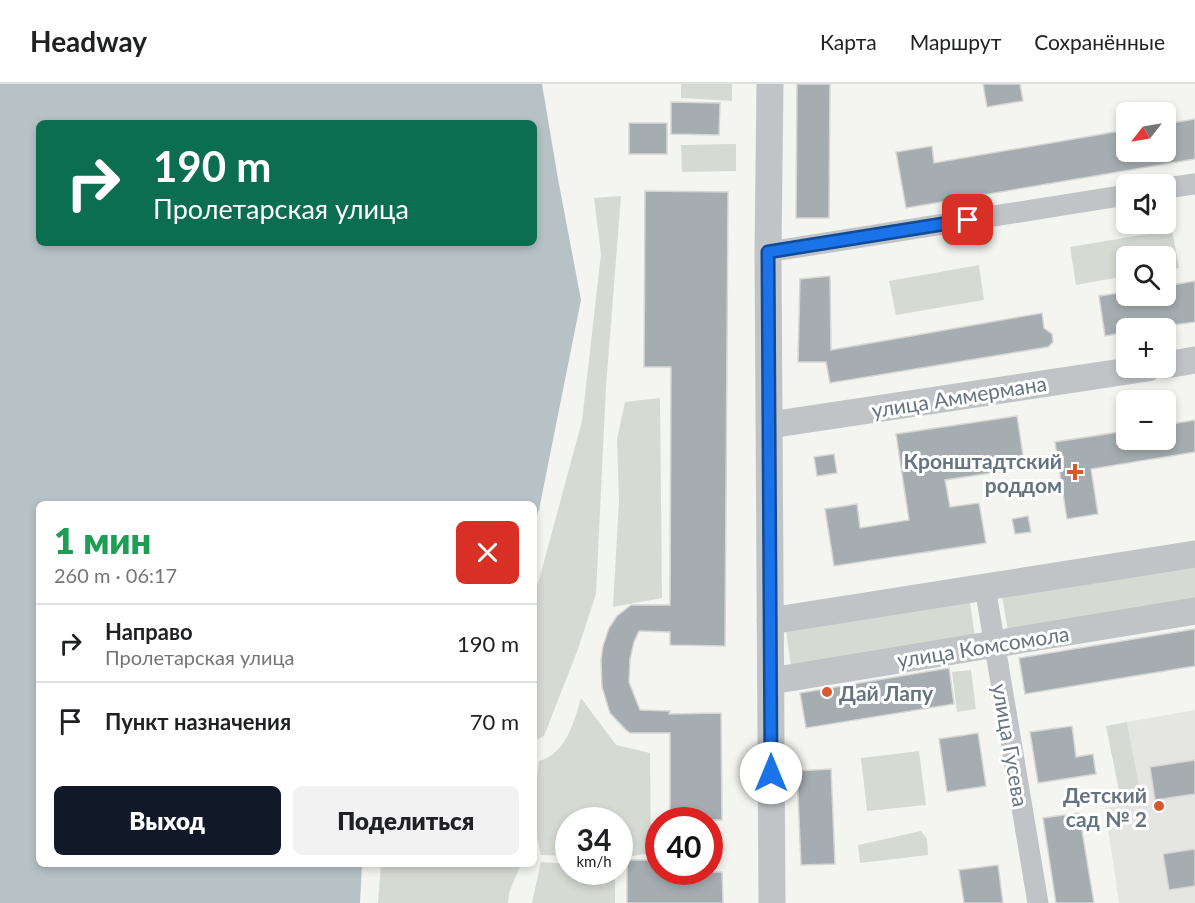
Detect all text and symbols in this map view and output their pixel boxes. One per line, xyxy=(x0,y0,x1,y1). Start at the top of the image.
text: Headway xyxy=(30,24,147,58)
text: Карта xyxy=(820,29,877,54)
text: Маршрут xyxy=(910,29,1001,54)
text: Сохранённые xyxy=(1034,29,1165,54)
north arrow xyxy=(1116,102,1176,162)
map controls xyxy=(1116,102,1176,450)
text: 190 m xyxy=(153,141,271,191)
icon: right xyxy=(54,144,132,222)
button: sound xyxy=(1116,174,1176,234)
text: Пролетарская улица xyxy=(153,192,409,225)
pin xyxy=(942,194,993,245)
icon: arrive xyxy=(951,203,984,236)
button: search xyxy=(1116,246,1176,306)
button: + xyxy=(1116,318,1176,378)
street label: улица Аммермана xyxy=(870,370,1048,422)
button: − xyxy=(1116,390,1176,450)
place label: Кронштадтский роддом xyxy=(904,448,1062,497)
marker: Кронштадтский роддом xyxy=(1066,463,1084,481)
text: 1 мин xyxy=(54,518,151,562)
button: close xyxy=(456,521,519,584)
text: 260 m · 06:17 xyxy=(54,563,177,587)
text: Направо xyxy=(105,618,193,645)
street label: улица Комсомола xyxy=(895,620,1071,672)
icon: right xyxy=(54,627,87,660)
text: 190 m xyxy=(457,630,519,657)
text: Пролетарская улица xyxy=(105,645,295,669)
place label: Дай Лапу xyxy=(839,680,934,705)
street label: улица Гусева xyxy=(988,682,1034,808)
marker: Дай Лапу xyxy=(820,685,834,699)
icon: arrive xyxy=(54,705,87,738)
text: Пункт назначения xyxy=(105,708,291,735)
text: 70 m xyxy=(470,708,519,735)
position arrow xyxy=(739,741,803,805)
place label: Детский сад № 2 xyxy=(1063,782,1147,831)
button: Выход xyxy=(54,786,281,855)
button: Поделиться xyxy=(293,786,519,855)
marker: Детский сад № 2 xyxy=(1152,799,1166,813)
speed limit sign: 40 xyxy=(645,807,723,885)
text: 34 xyxy=(577,821,611,857)
text: km/h xyxy=(576,852,612,870)

